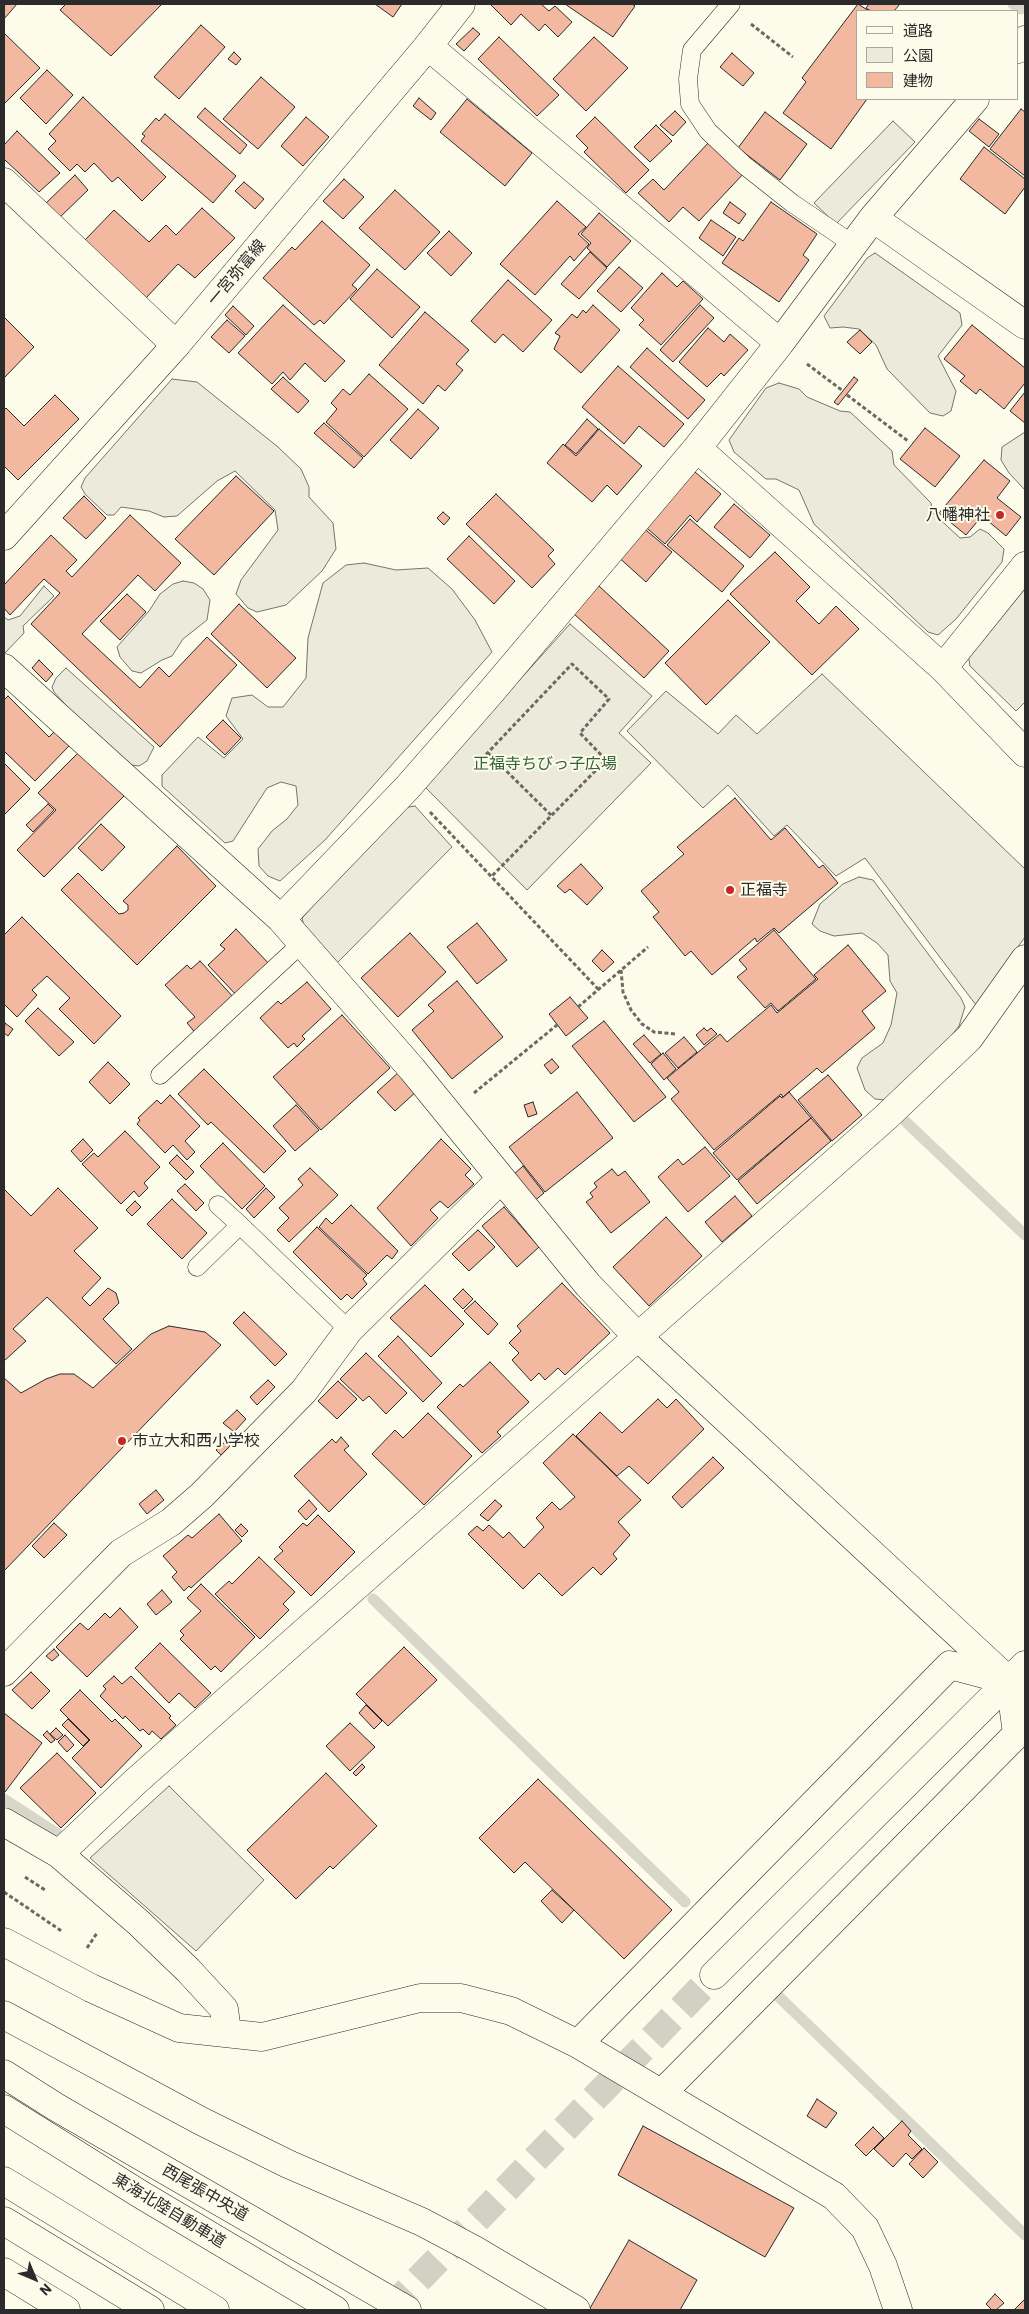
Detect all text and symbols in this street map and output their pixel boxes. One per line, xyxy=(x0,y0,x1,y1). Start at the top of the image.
legend xyxy=(856,10,1019,100)
text: 道路 xyxy=(903,21,933,40)
text: 公園 xyxy=(903,46,933,65)
text: 建物 xyxy=(903,71,933,90)
street label: 一宮弥富線 xyxy=(204,236,270,310)
place label: 八幡神社 xyxy=(926,505,990,525)
marker: 八幡神社 xyxy=(994,509,1006,521)
park label: 正福寺ちびっ子広場 xyxy=(473,754,617,774)
place label: 正福寺 xyxy=(740,880,788,900)
marker: 正福寺 xyxy=(724,884,736,896)
place label: 市立大和西小学校 xyxy=(132,1431,260,1451)
marker: 市立大和西小学校 xyxy=(116,1435,128,1447)
street label: 西尾張中央道 xyxy=(159,2161,251,2225)
street label: 東海北陸自動車道 xyxy=(109,2170,229,2252)
north arrow xyxy=(10,2254,60,2304)
text: N xyxy=(36,2280,56,2300)

